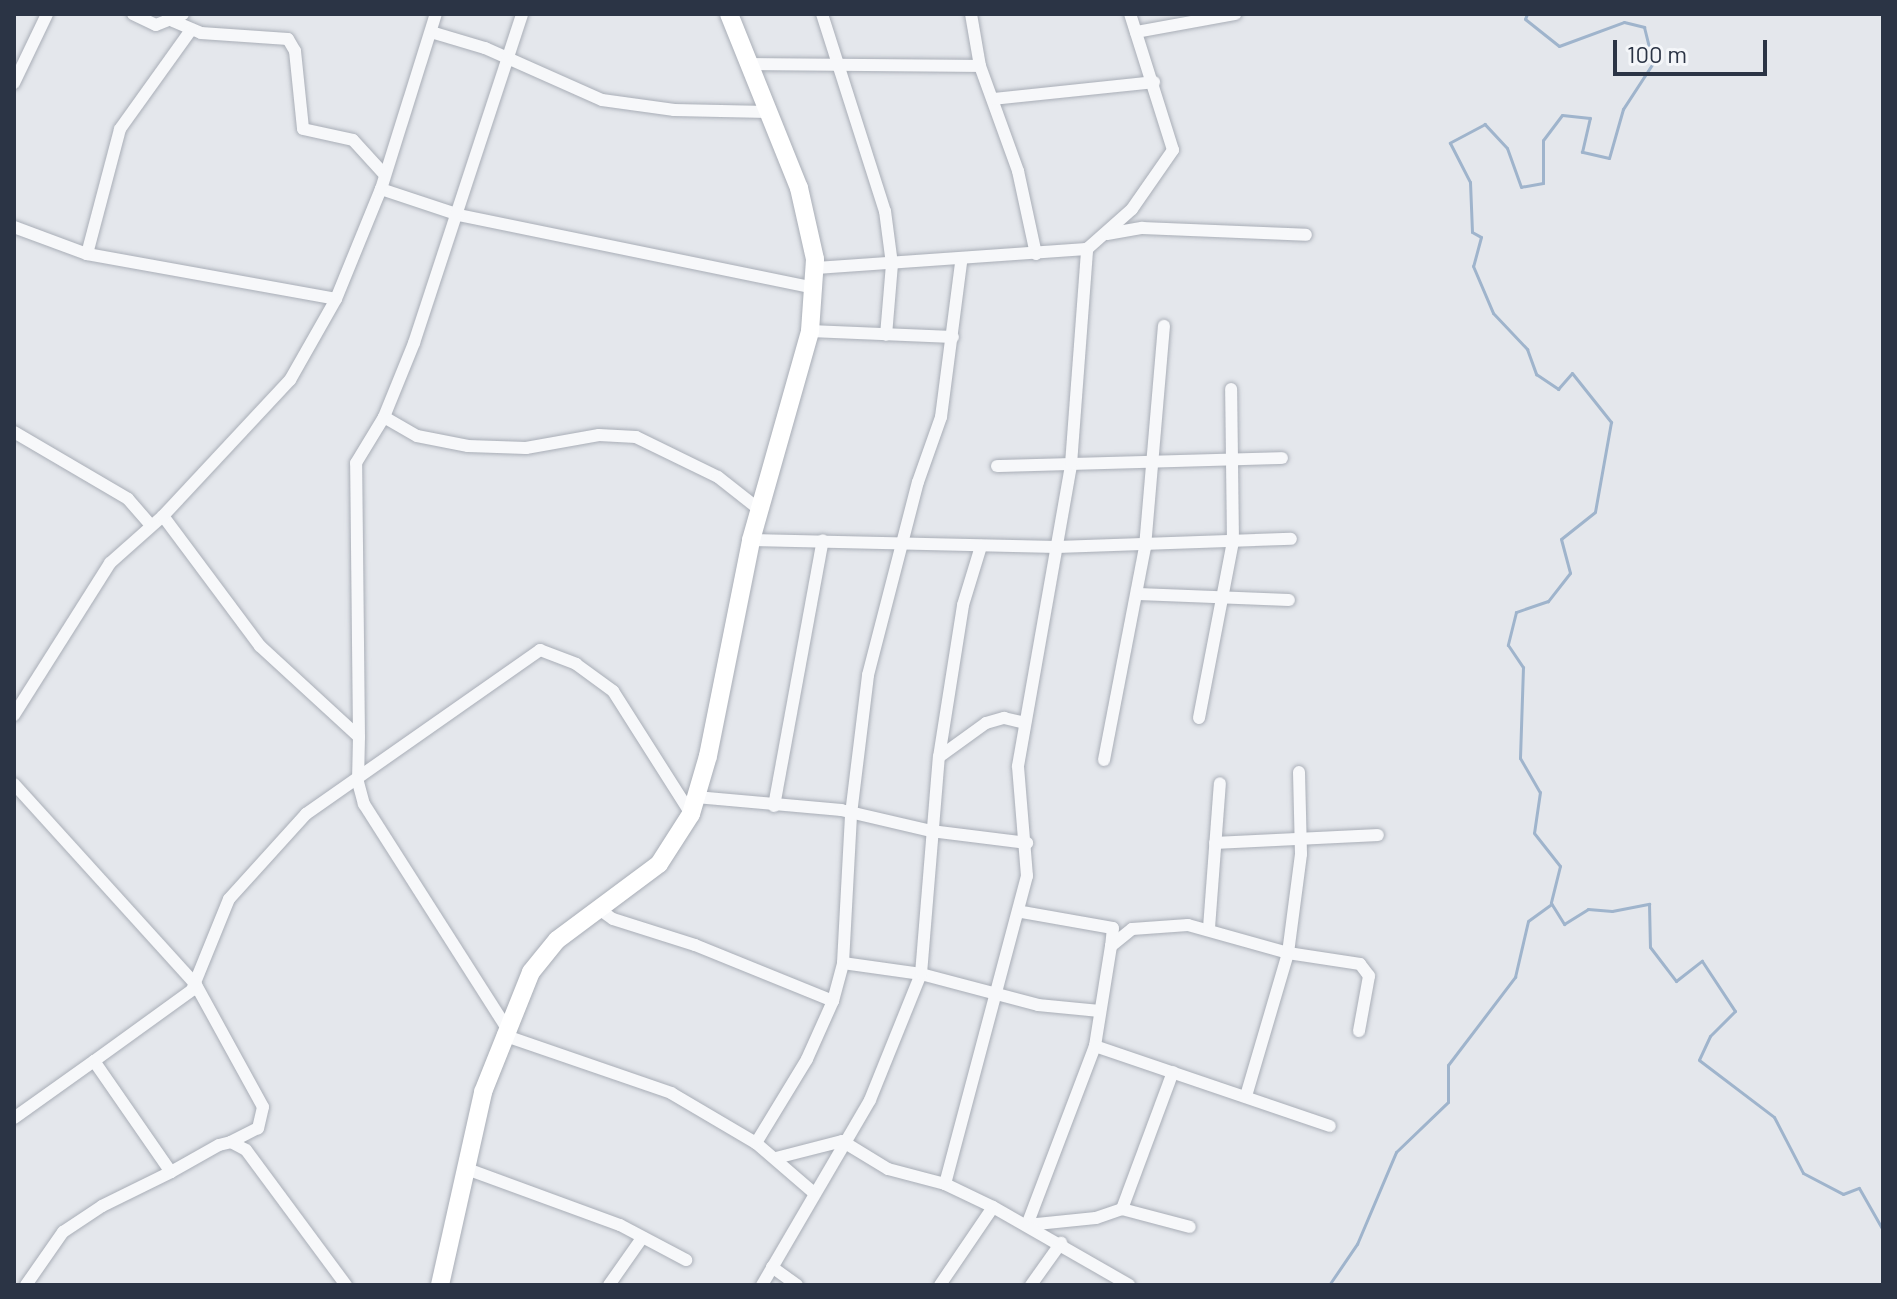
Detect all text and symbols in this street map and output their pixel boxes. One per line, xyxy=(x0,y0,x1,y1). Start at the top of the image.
scale bar xyxy=(1617,24,1771,74)
text: 100 m xyxy=(1627,39,1687,68)

